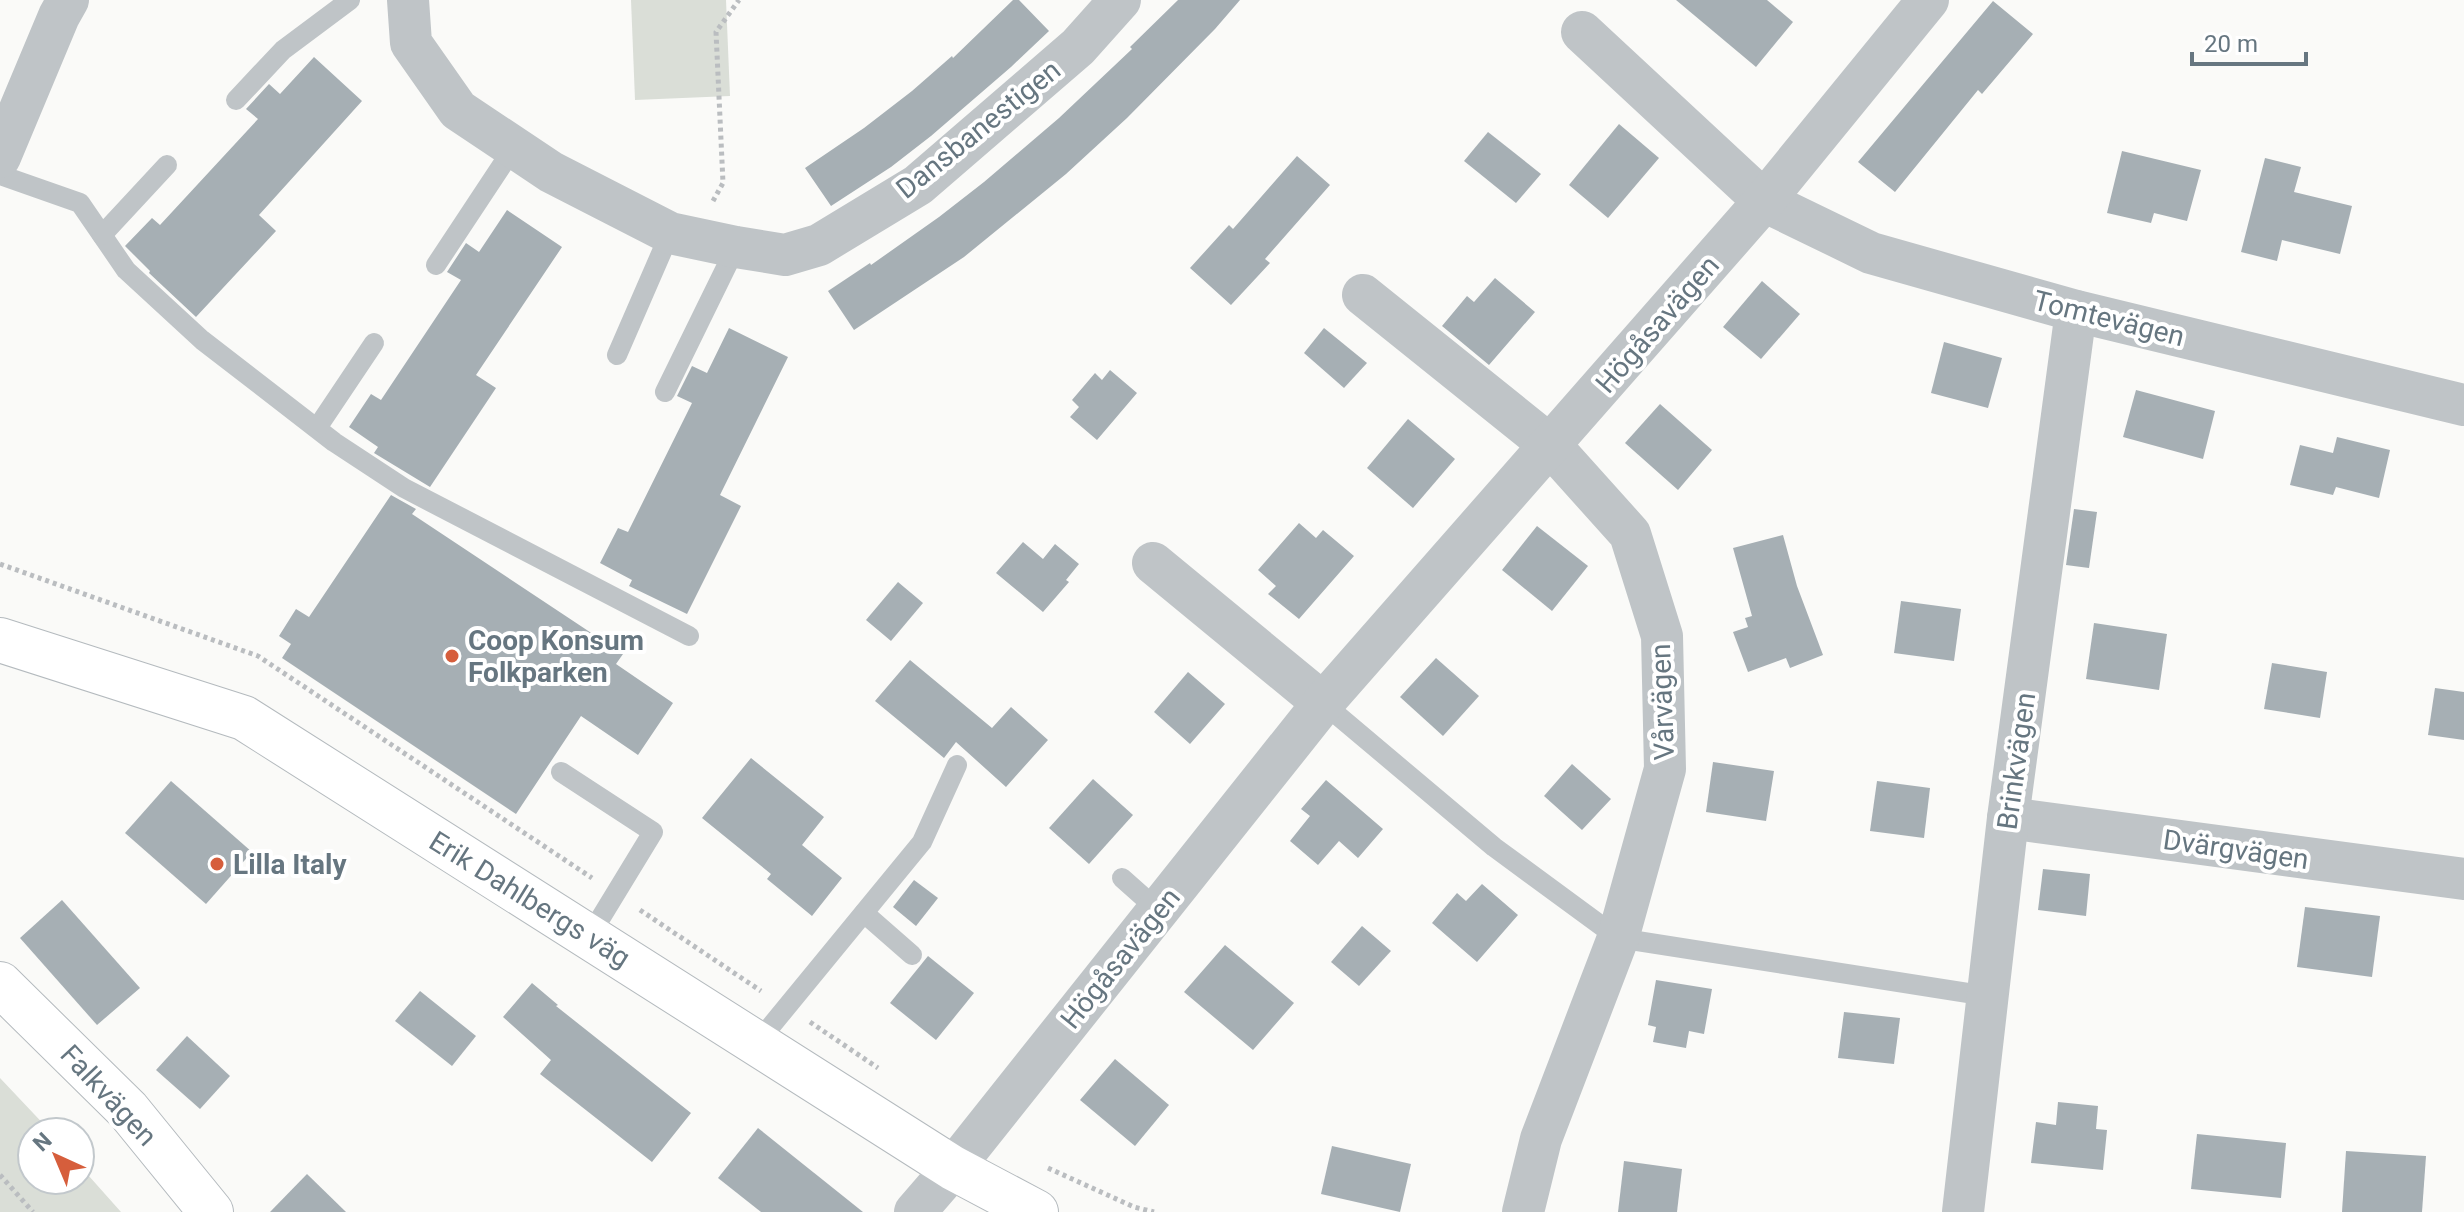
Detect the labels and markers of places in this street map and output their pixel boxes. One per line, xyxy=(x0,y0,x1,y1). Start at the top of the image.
place label: Coop Konsum Folkparken xyxy=(468,624,644,689)
marker: Coop Konsum Folkparken xyxy=(443,647,461,665)
place label: Lilla Italy xyxy=(233,848,347,881)
marker: Lilla Italy xyxy=(208,855,226,873)

